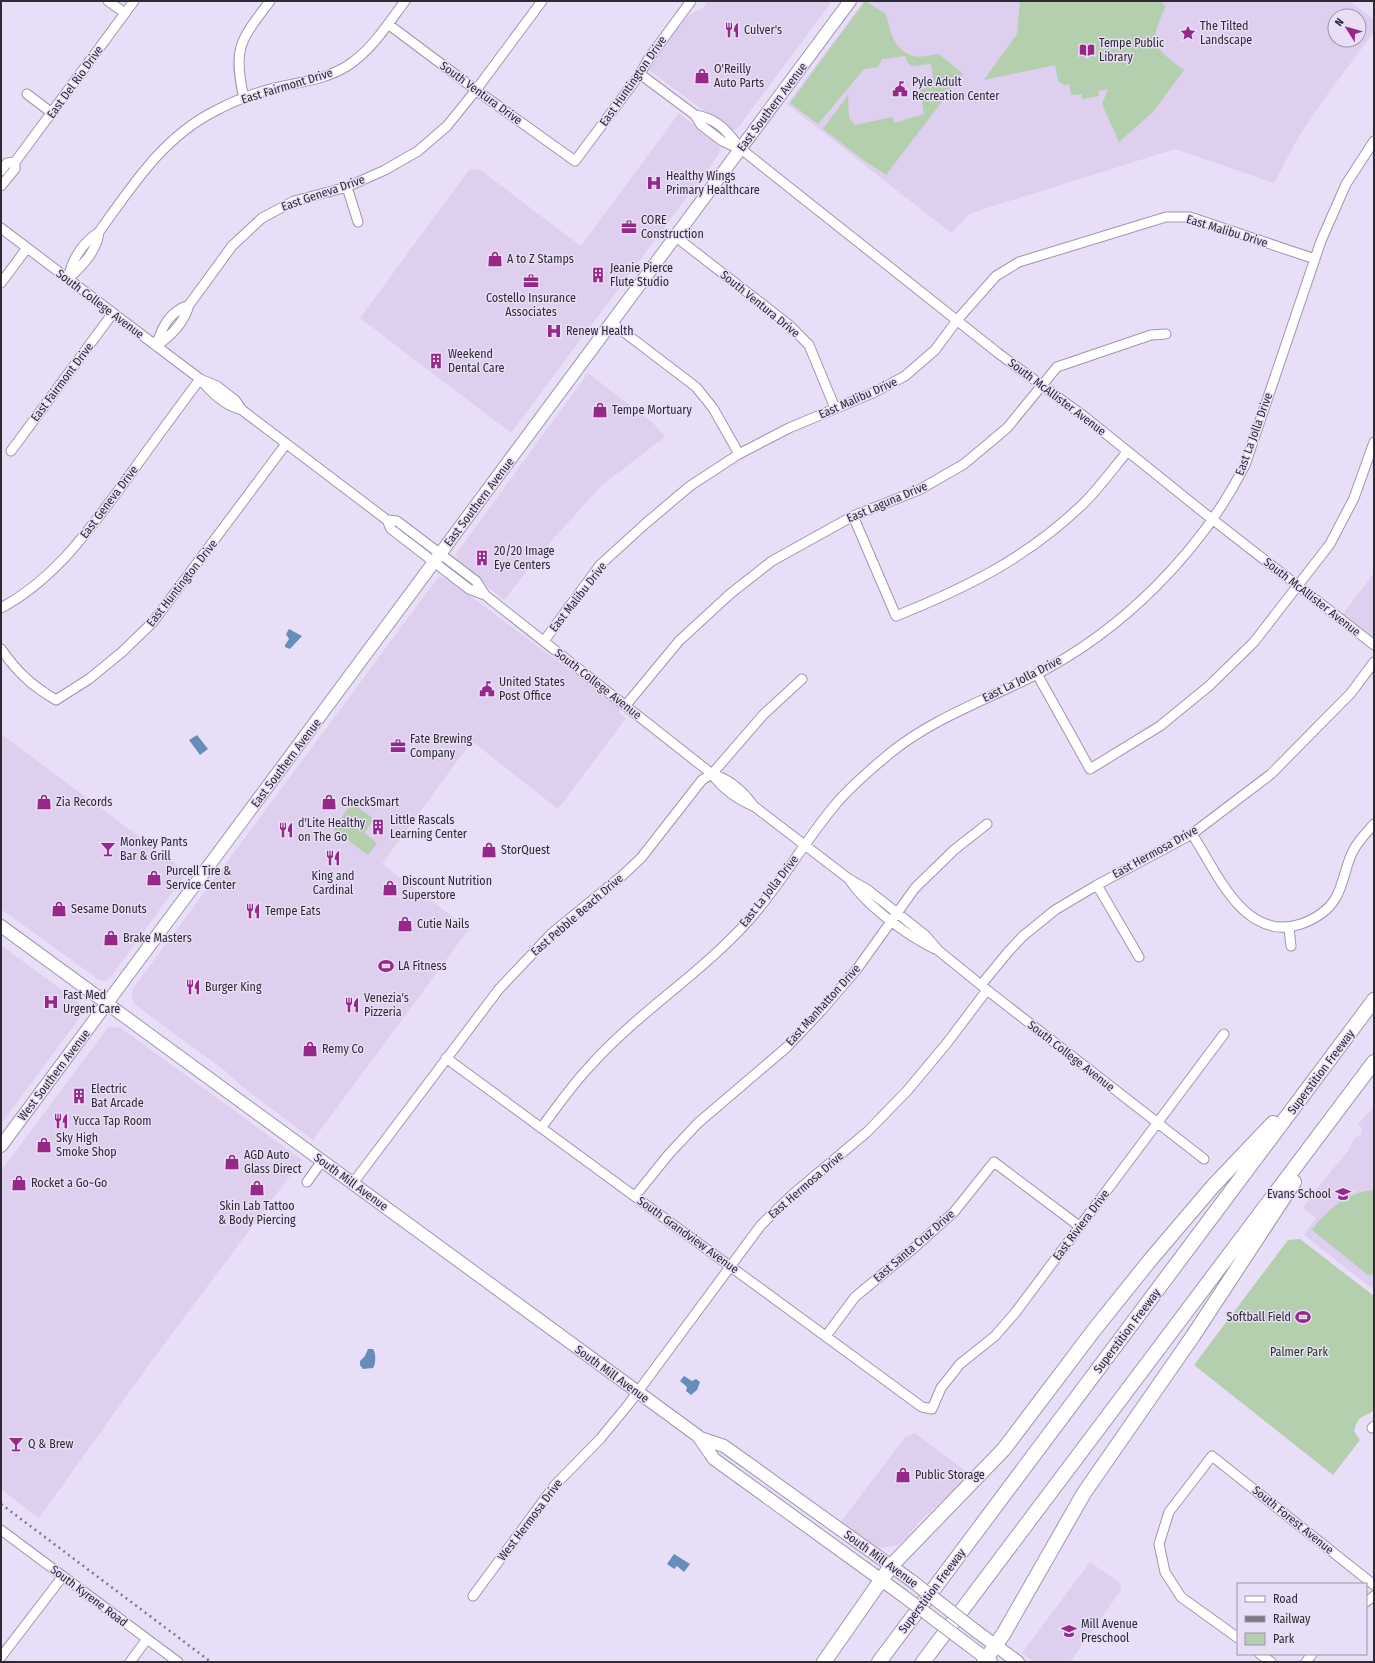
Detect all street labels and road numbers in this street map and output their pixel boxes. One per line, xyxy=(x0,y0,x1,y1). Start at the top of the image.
street label: East Huntington Drive xyxy=(597,33,669,129)
street label: East Del Rio Drive xyxy=(44,43,106,121)
street label: South Ventura Drive xyxy=(437,59,525,127)
street label: East Southern Avenue xyxy=(734,60,810,154)
street label: East Fairmont Drive xyxy=(240,65,334,107)
street label: East Geneva Drive xyxy=(279,172,367,214)
street label: East Malibu Drive xyxy=(1185,212,1270,250)
street label: South College Avenue xyxy=(53,266,147,342)
street label: South Ventura Drive xyxy=(718,268,802,340)
street label: East Fairmont Drive xyxy=(28,340,96,424)
street label: South McAllister Avenue xyxy=(1005,356,1109,438)
street label: East Malibu Drive xyxy=(817,374,900,422)
street label: East La Jolla Drive xyxy=(1233,391,1275,477)
street label: East Southern Avenue xyxy=(441,455,517,549)
street label: East Geneva Drive xyxy=(77,463,141,541)
street label: East Laguna Drive xyxy=(845,479,930,525)
street label: East Huntington Drive xyxy=(144,537,220,629)
street label: South McAllister Avenue xyxy=(1261,555,1363,639)
street label: East Malibu Drive xyxy=(546,559,610,635)
street label: South College Avenue xyxy=(552,646,644,722)
street label: East La Jolla Drive xyxy=(980,653,1064,705)
street label: East Southern Avenue xyxy=(248,716,324,810)
street label: East Hermosa Drive xyxy=(1110,823,1200,881)
street label: East La Jolla Drive xyxy=(737,852,801,930)
street label: East Pebble Beach Drive xyxy=(528,871,626,959)
street label: East Manhatton Drive xyxy=(783,961,863,1049)
street label: South College Avenue xyxy=(1025,1018,1117,1094)
street label: West Southern Avenue xyxy=(15,1026,93,1123)
street label: Superstition Freeway xyxy=(1285,1026,1358,1117)
street label: East Hermosa Drive xyxy=(765,1148,847,1222)
street label: South Mill Avenue xyxy=(311,1150,391,1214)
street label: East Riviera Drive xyxy=(1050,1187,1112,1263)
street label: South Grandview Avenue xyxy=(635,1193,742,1277)
street label: East Santa Cruz Drive xyxy=(870,1207,958,1285)
street label: Superstition Freeway xyxy=(1091,1285,1164,1376)
street label: South Mill Avenue xyxy=(572,1342,652,1406)
street label: West Hermosa Drive xyxy=(495,1476,565,1564)
street label: South Forest Avenue xyxy=(1250,1483,1336,1557)
street label: South Mill Avenue xyxy=(841,1527,921,1591)
street label: Superstition Freeway xyxy=(896,1545,969,1636)
street label: South Kyrene Road xyxy=(48,1562,130,1630)

